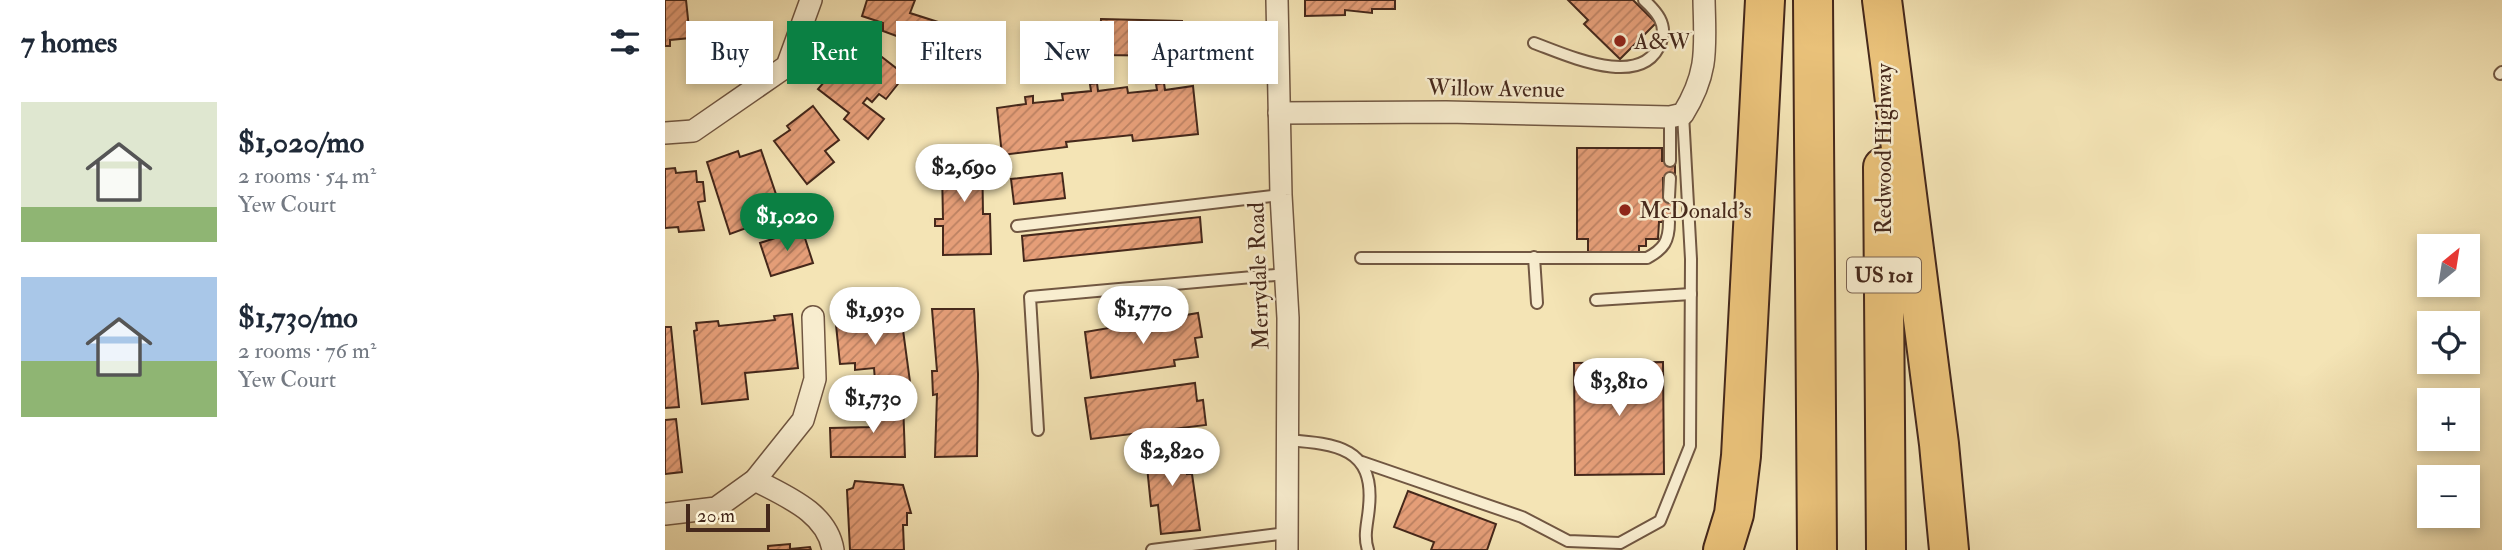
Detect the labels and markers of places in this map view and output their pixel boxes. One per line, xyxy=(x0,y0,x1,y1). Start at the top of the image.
place label: A&W xyxy=(1633,27,1693,56)
marker: A&W xyxy=(1612,33,1628,49)
pin: $2,690 xyxy=(907,144,1021,204)
pin: $1,020 xyxy=(730,194,844,253)
place label: McDonald's xyxy=(1639,196,1752,225)
marker: McDonald's xyxy=(1617,202,1633,218)
pin: $1,770 xyxy=(1086,286,1200,346)
pin: $1,930 xyxy=(818,288,932,347)
pin: $3,810 xyxy=(1562,358,1676,418)
pin: $1,730 xyxy=(816,376,930,435)
pin: $2,820 xyxy=(1115,428,1229,488)

